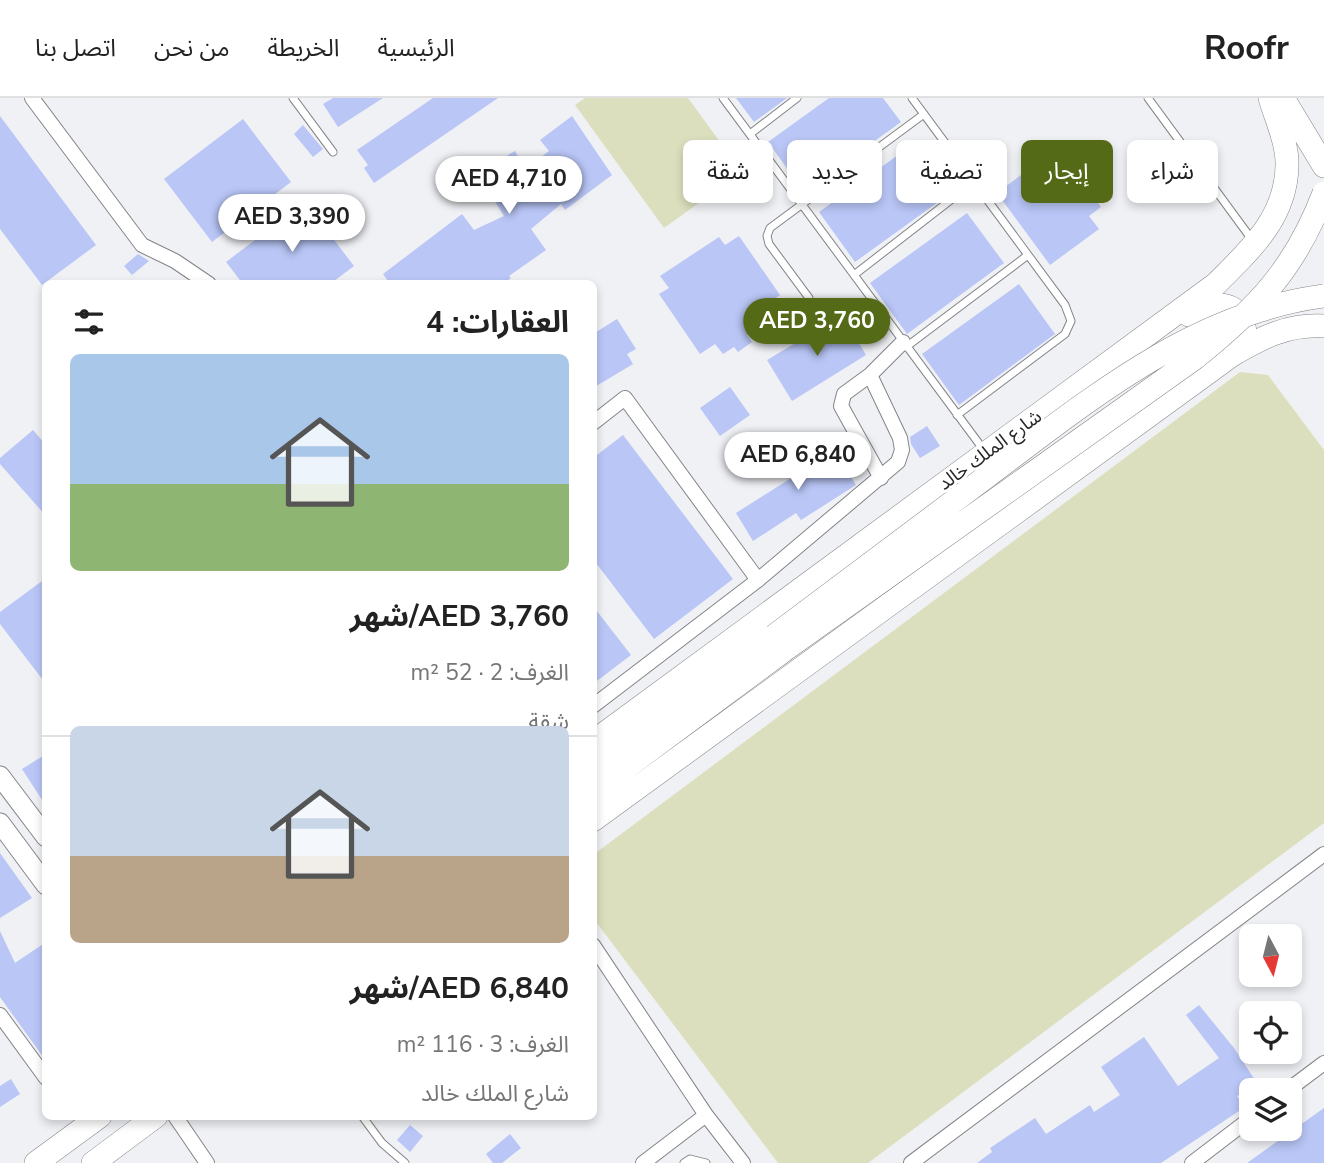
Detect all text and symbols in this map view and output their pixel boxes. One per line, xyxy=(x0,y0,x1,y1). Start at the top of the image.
text: Roofr xyxy=(1204,26,1289,71)
text: اتصل بنا xyxy=(35,32,116,64)
text: من نحن xyxy=(154,32,230,64)
text: الخريطة xyxy=(268,32,340,64)
text: الرئيسية xyxy=(378,32,455,64)
chip: شقة xyxy=(683,140,773,203)
chip: جديد xyxy=(787,140,882,203)
chip: تصفية xyxy=(896,140,1007,203)
chip: إيجار xyxy=(1021,140,1113,203)
chip: شراء xyxy=(1127,140,1218,203)
pin: AED 4,710 xyxy=(429,156,589,216)
text: AED 4,710 xyxy=(451,163,567,194)
pin: AED 3,390 xyxy=(212,194,372,254)
text: AED 3,390 xyxy=(234,201,350,232)
pin: AED 3,760 xyxy=(737,299,897,358)
text: العقارات: 4 xyxy=(426,302,569,343)
icon: filters xyxy=(70,303,108,341)
text: AED 3,760 xyxy=(759,305,875,336)
icon: home xyxy=(257,399,383,525)
street label: شارع الملك خالد xyxy=(933,404,1047,496)
pin: AED 6,840 xyxy=(718,432,878,492)
text: AED 6,840 xyxy=(740,439,856,470)
text: AED 3,760/شهر xyxy=(350,596,569,637)
text: الغرف: 2 · 52 m² xyxy=(411,657,569,688)
text: شقة xyxy=(528,706,569,737)
icon: home xyxy=(257,771,383,897)
north arrow xyxy=(1239,924,1302,987)
map controls xyxy=(1239,924,1302,1141)
text: AED 6,840/شهر xyxy=(350,968,569,1009)
button: locate xyxy=(1239,1001,1302,1064)
text: الغرف: 3 · 116 m² xyxy=(397,1029,569,1060)
text: شارع الملك خالد xyxy=(421,1078,569,1109)
button: layers xyxy=(1239,1078,1302,1141)

